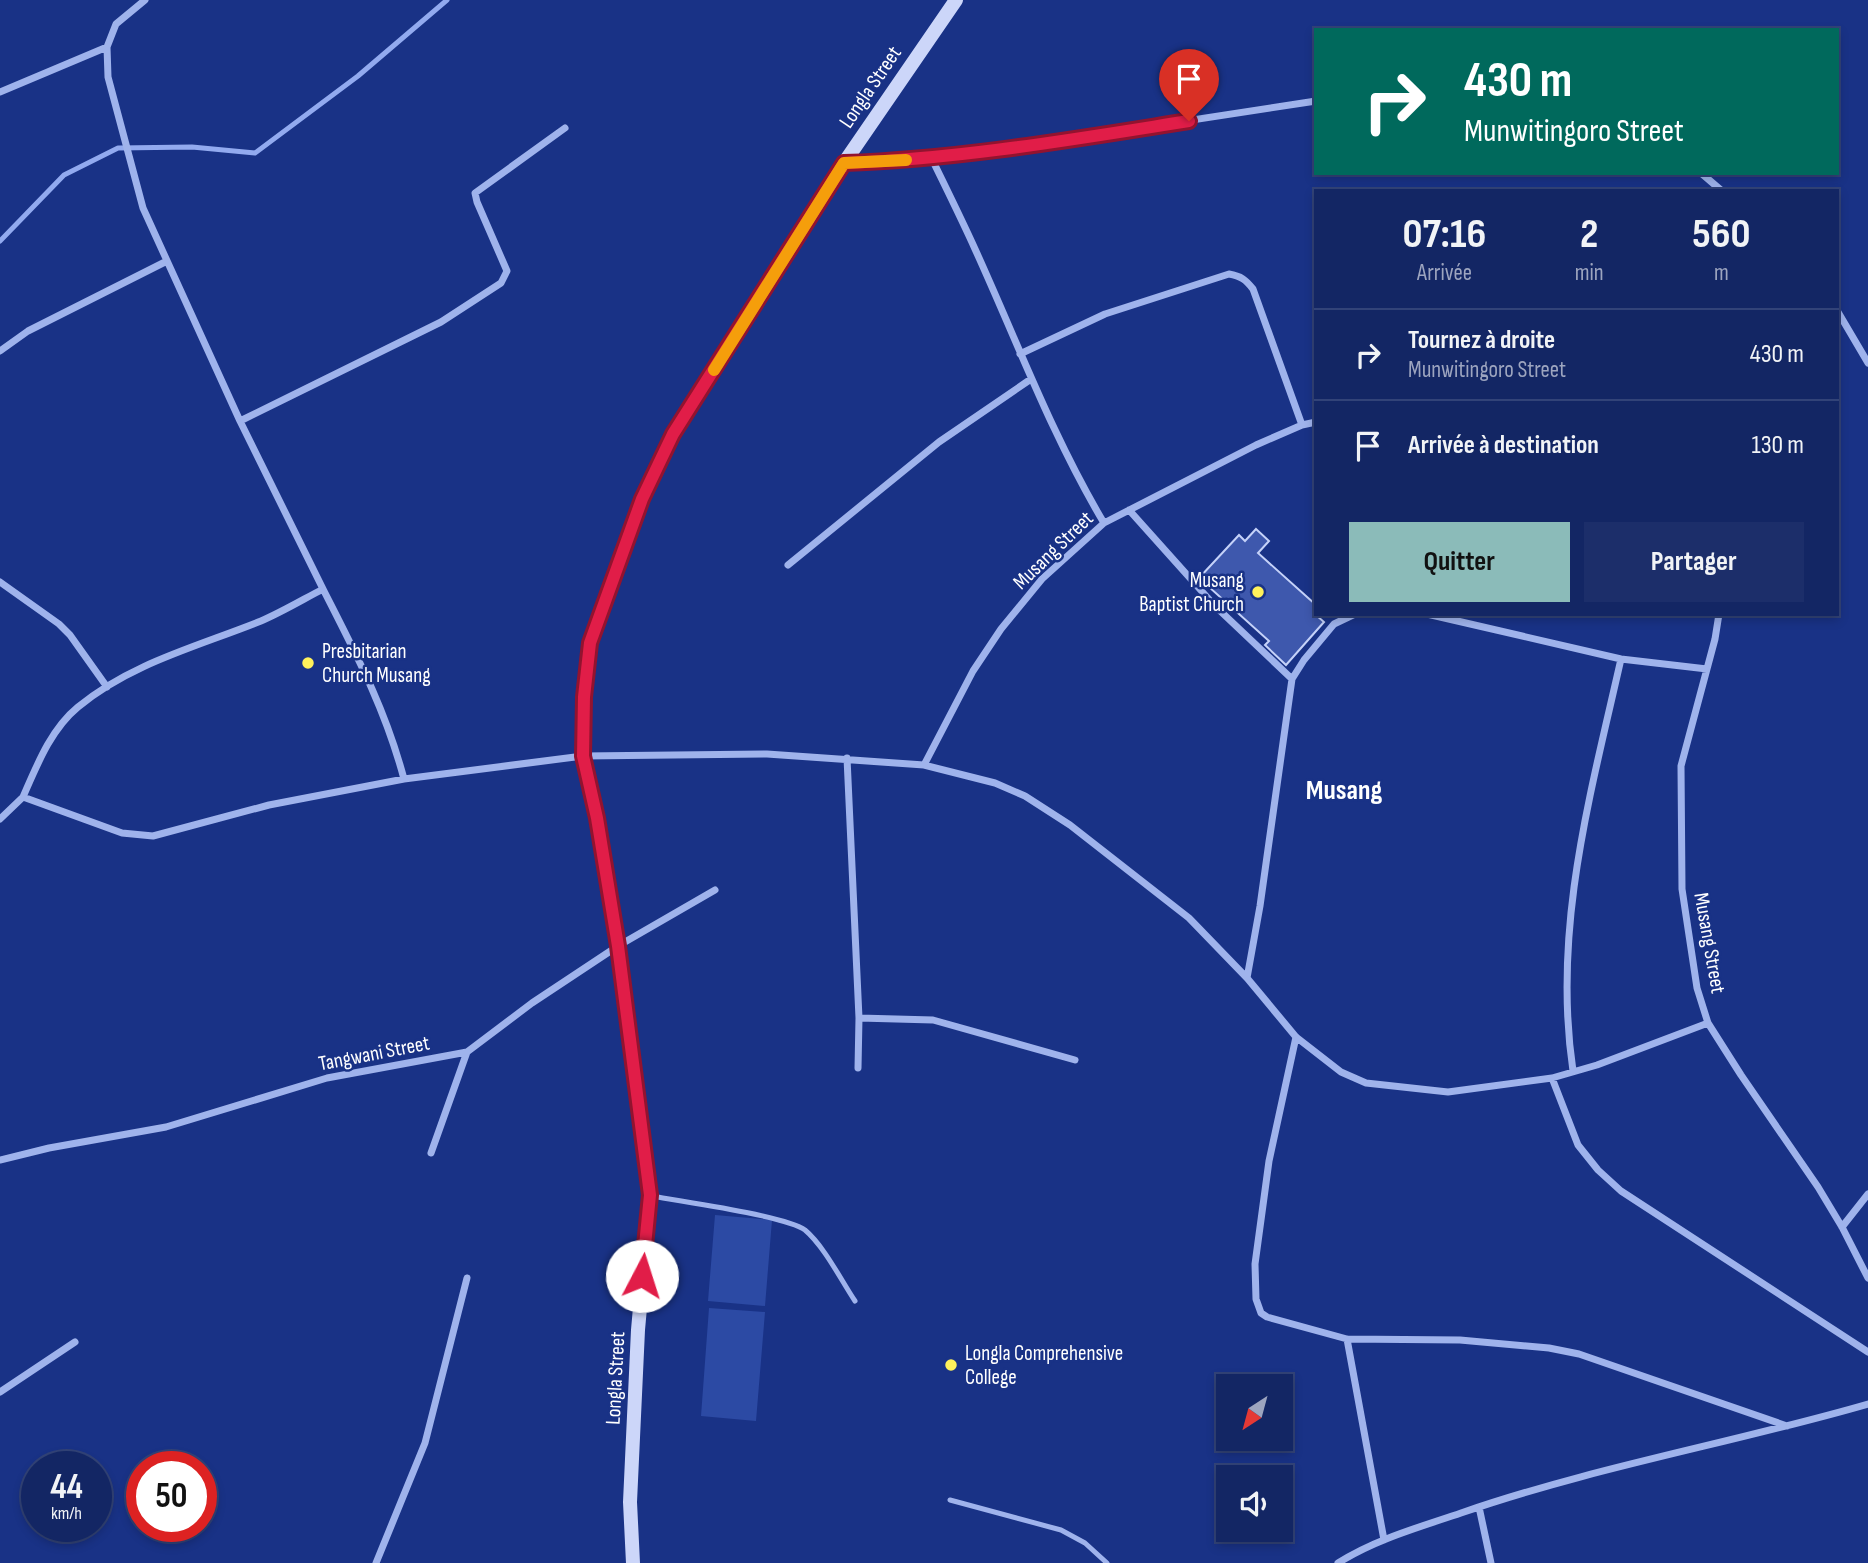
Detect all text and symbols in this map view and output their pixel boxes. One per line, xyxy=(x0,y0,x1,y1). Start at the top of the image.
street label: Longla Street xyxy=(834,42,907,133)
pin xyxy=(1159,49,1219,121)
text: 430 m xyxy=(1464,52,1572,111)
icon: right xyxy=(1349,56,1440,147)
icon: arrive xyxy=(1170,60,1208,98)
text: Munwitingoro Street xyxy=(1464,112,1684,151)
text: 07:16 xyxy=(1403,209,1486,260)
text: 2 xyxy=(1580,209,1598,260)
text: 560 xyxy=(1692,209,1750,260)
text: Arrivée xyxy=(1417,259,1472,287)
text: min xyxy=(1575,259,1604,287)
text: m xyxy=(1714,259,1729,287)
text: Tournez à droite xyxy=(1408,325,1555,356)
icon: right xyxy=(1349,336,1387,374)
text: 430 m xyxy=(1750,339,1804,370)
text: Munwitingoro Street xyxy=(1408,356,1566,384)
icon: arrive xyxy=(1349,427,1387,465)
text: Arrivée à destination xyxy=(1408,430,1599,461)
text: 130 m xyxy=(1752,430,1804,461)
street label: Musang Street xyxy=(1008,506,1099,595)
button: Quitter xyxy=(1349,522,1570,602)
button: Partager xyxy=(1584,522,1804,602)
place label: Musang Baptist Church xyxy=(1139,568,1244,617)
marker: Musang Baptist Church xyxy=(1250,584,1266,600)
place label: Presbitarian Church Musang xyxy=(322,639,431,688)
marker: Presbitarian Church Musang xyxy=(300,655,316,671)
district label: Musang xyxy=(1306,774,1382,807)
street label: Musang Street xyxy=(1688,891,1731,995)
street label: Tangwani Street xyxy=(316,1030,432,1077)
position arrow xyxy=(605,1239,679,1313)
street label: Longla Street xyxy=(601,1331,630,1425)
place label: Longla Comprehensive College xyxy=(965,1341,1123,1390)
marker: Longla Comprehensive College xyxy=(943,1357,959,1373)
north arrow xyxy=(1216,1374,1293,1451)
map controls xyxy=(1216,1374,1293,1542)
speed limit sign: 50 xyxy=(126,1451,217,1542)
button: sound xyxy=(1216,1465,1293,1542)
text: 44 xyxy=(50,1466,83,1509)
text: km/h xyxy=(51,1503,82,1524)

